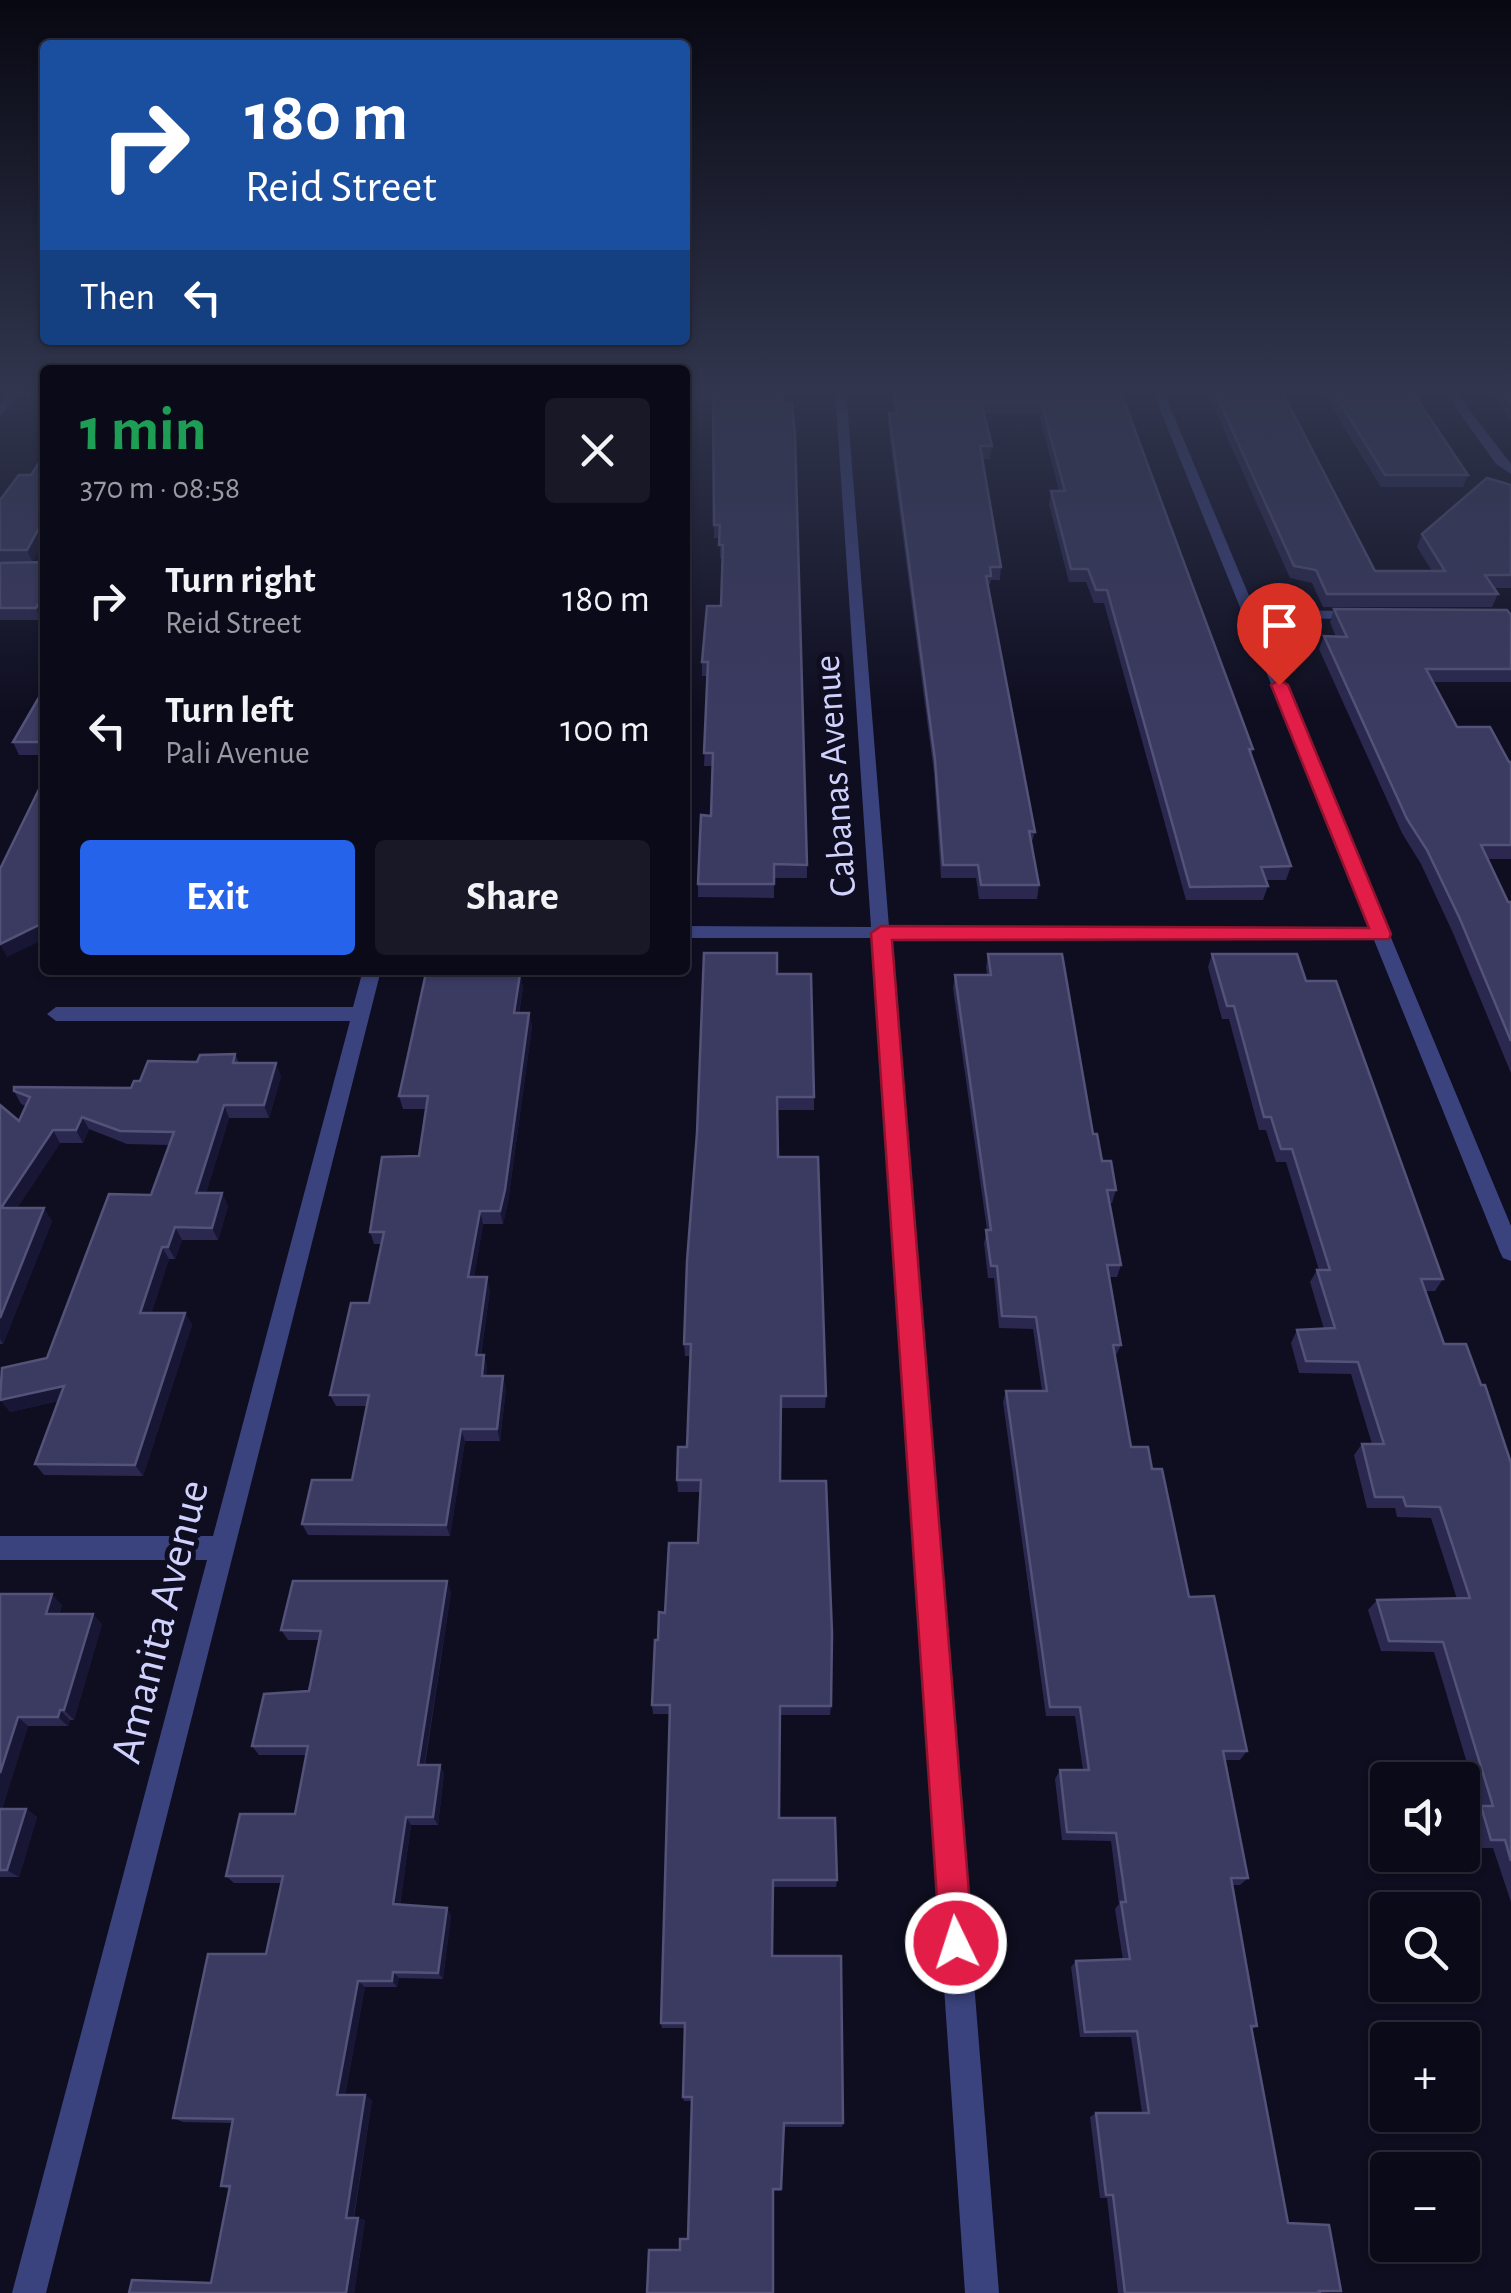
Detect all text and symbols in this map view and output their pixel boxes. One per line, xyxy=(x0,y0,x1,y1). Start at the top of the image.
icon: right xyxy=(80,80,210,210)
text: 180 m xyxy=(245,83,408,153)
text: Reid Street xyxy=(245,165,437,210)
icon: left xyxy=(175,270,230,325)
text: Then xyxy=(80,279,155,317)
button: close xyxy=(545,398,650,503)
text: 1 min xyxy=(80,401,206,461)
text: 370 m · 08:58 xyxy=(80,472,240,504)
text: Turn right xyxy=(165,562,315,600)
icon: right xyxy=(80,573,135,628)
text: 180 m xyxy=(562,581,650,619)
pin xyxy=(1237,583,1322,686)
icon: arrive xyxy=(1252,598,1307,653)
text: Reid Street xyxy=(165,607,301,639)
street label: Cabanas Avenue xyxy=(809,654,863,898)
text: Turn left xyxy=(165,692,293,730)
icon: left xyxy=(80,703,135,758)
text: 100 m xyxy=(560,711,650,749)
text: Pali Avenue xyxy=(165,737,310,769)
button: Exit xyxy=(80,840,355,955)
button: Share xyxy=(375,840,650,955)
street label: Amanita Avenue xyxy=(104,1476,217,1768)
map controls xyxy=(1370,1762,1480,2262)
button: sound xyxy=(1370,1762,1480,1872)
position arrow xyxy=(904,1891,1008,1995)
button: search xyxy=(1370,1892,1480,2002)
button: + xyxy=(1370,2022,1480,2132)
button: − xyxy=(1370,2152,1480,2262)

